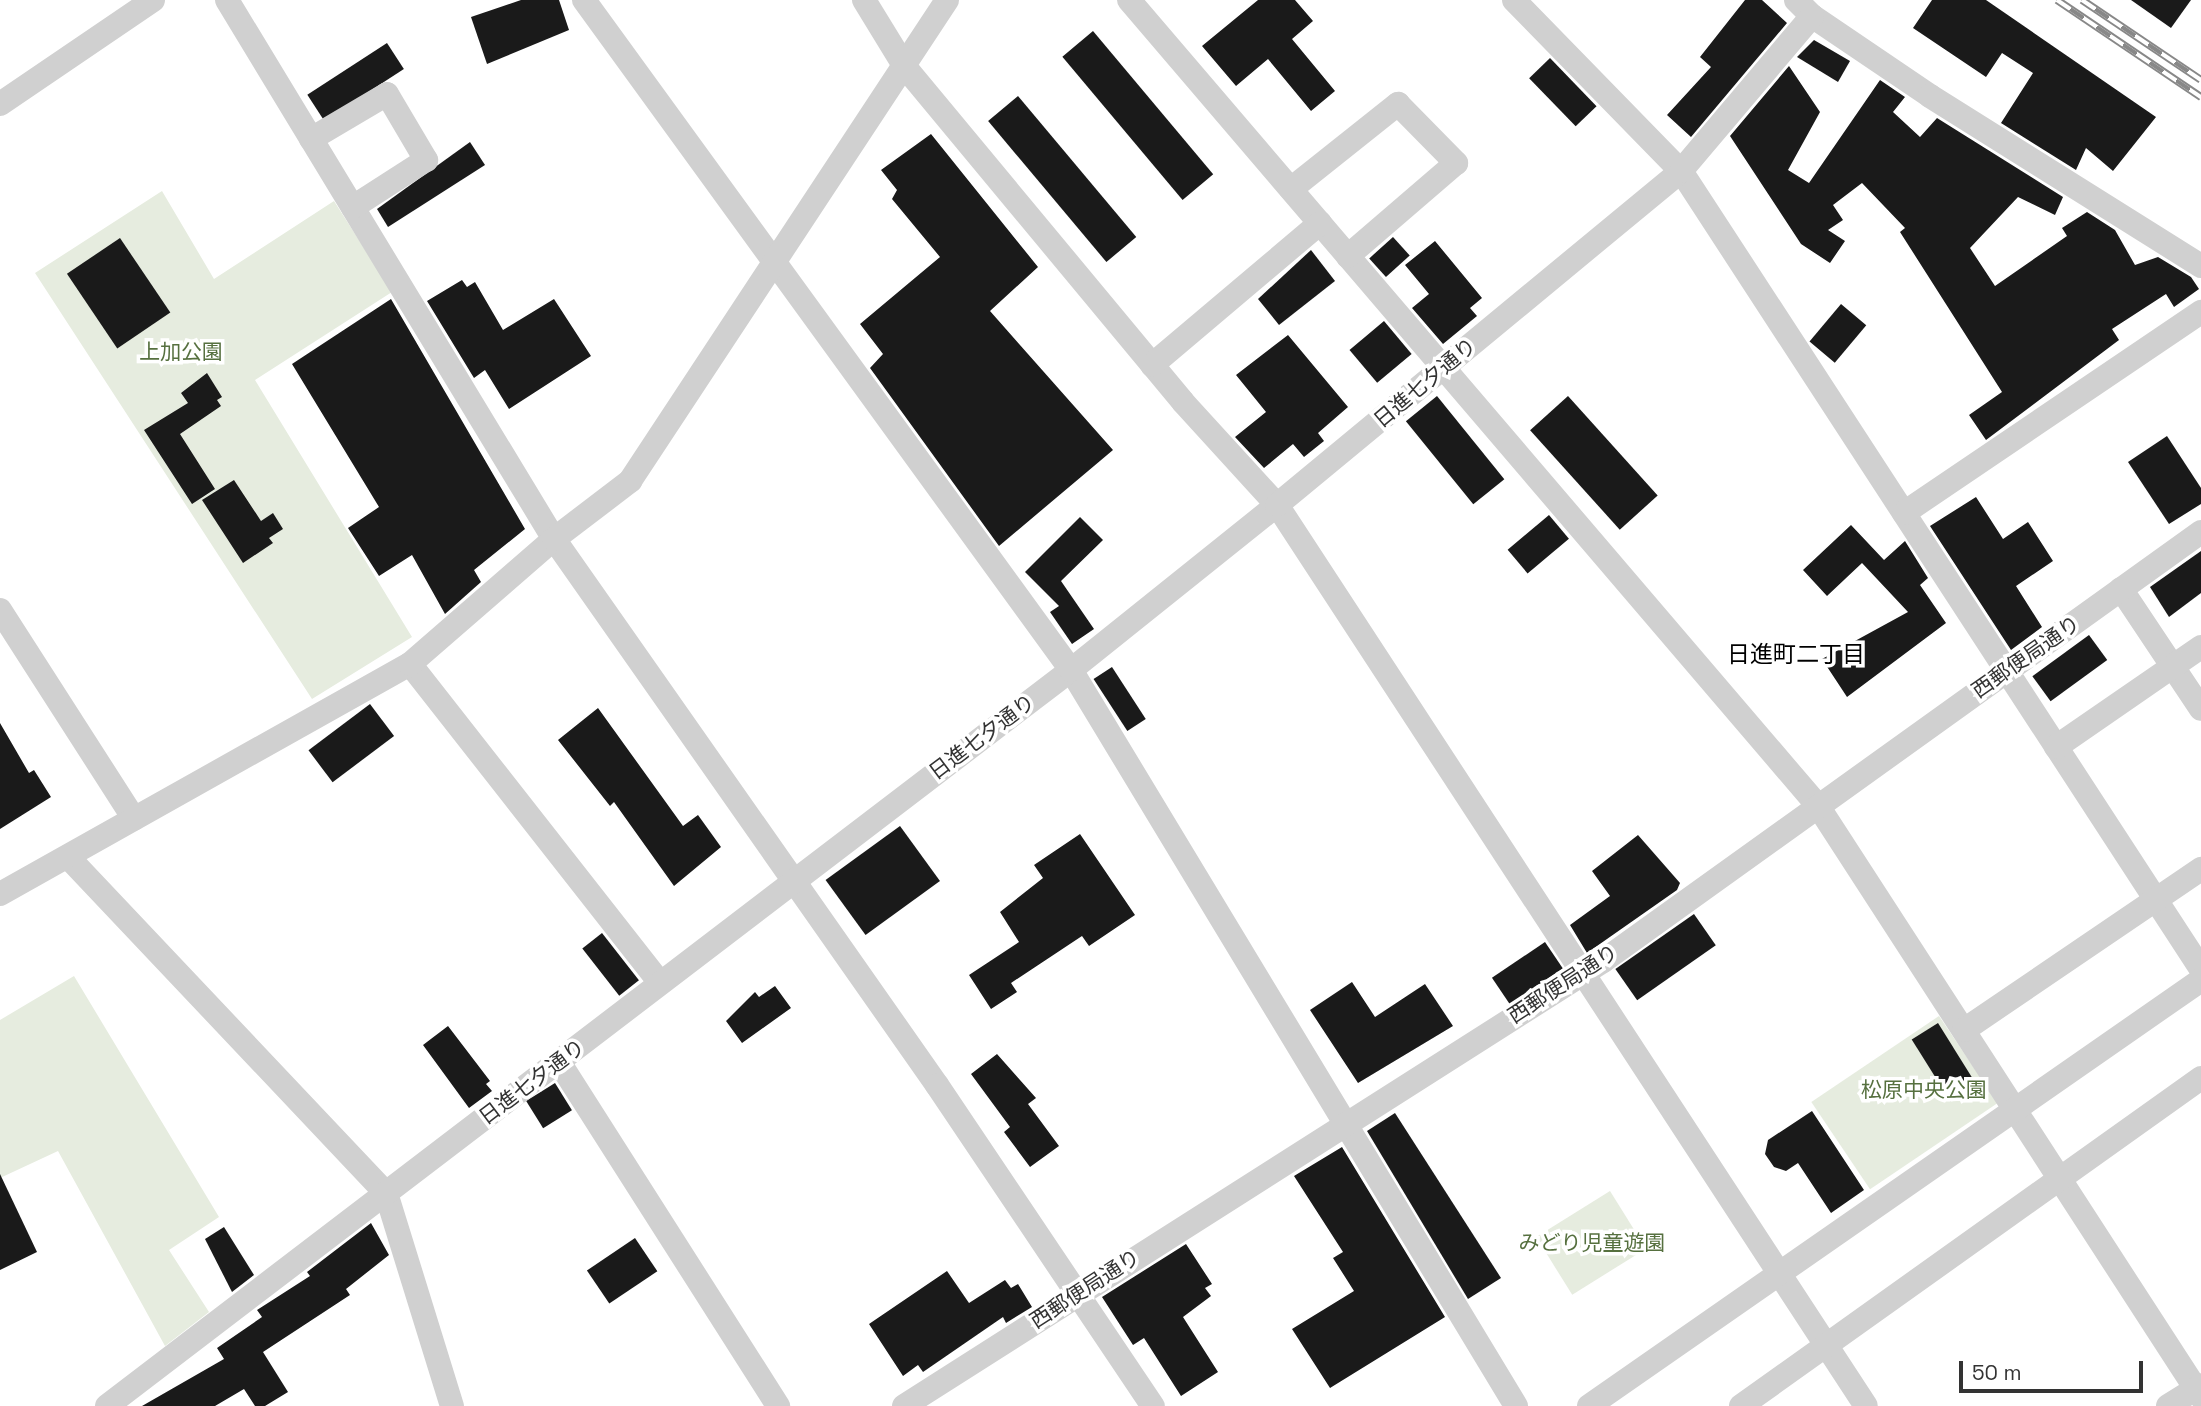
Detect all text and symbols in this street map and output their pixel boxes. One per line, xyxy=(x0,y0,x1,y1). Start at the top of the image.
street label: 日進七夕通り xyxy=(1369,333,1481,433)
park label: 上加公園 xyxy=(139,339,223,365)
street label: 西郵便局通り xyxy=(1967,611,2085,703)
district label: 日進町二丁目 xyxy=(1727,640,1865,668)
street label: 日進七夕通り xyxy=(924,689,1040,785)
street label: 西郵便局通り xyxy=(1503,939,1623,1029)
street label: 日進七夕通り xyxy=(474,1034,590,1130)
park label: 松原中央公園 xyxy=(1861,1077,1987,1103)
park label: みどり児童遊園 xyxy=(1519,1230,1665,1256)
street label: 西郵便局通り xyxy=(1025,1244,1145,1334)
scale bar xyxy=(1963,1346,2147,1390)
text: 50 m xyxy=(1972,1359,2022,1386)

